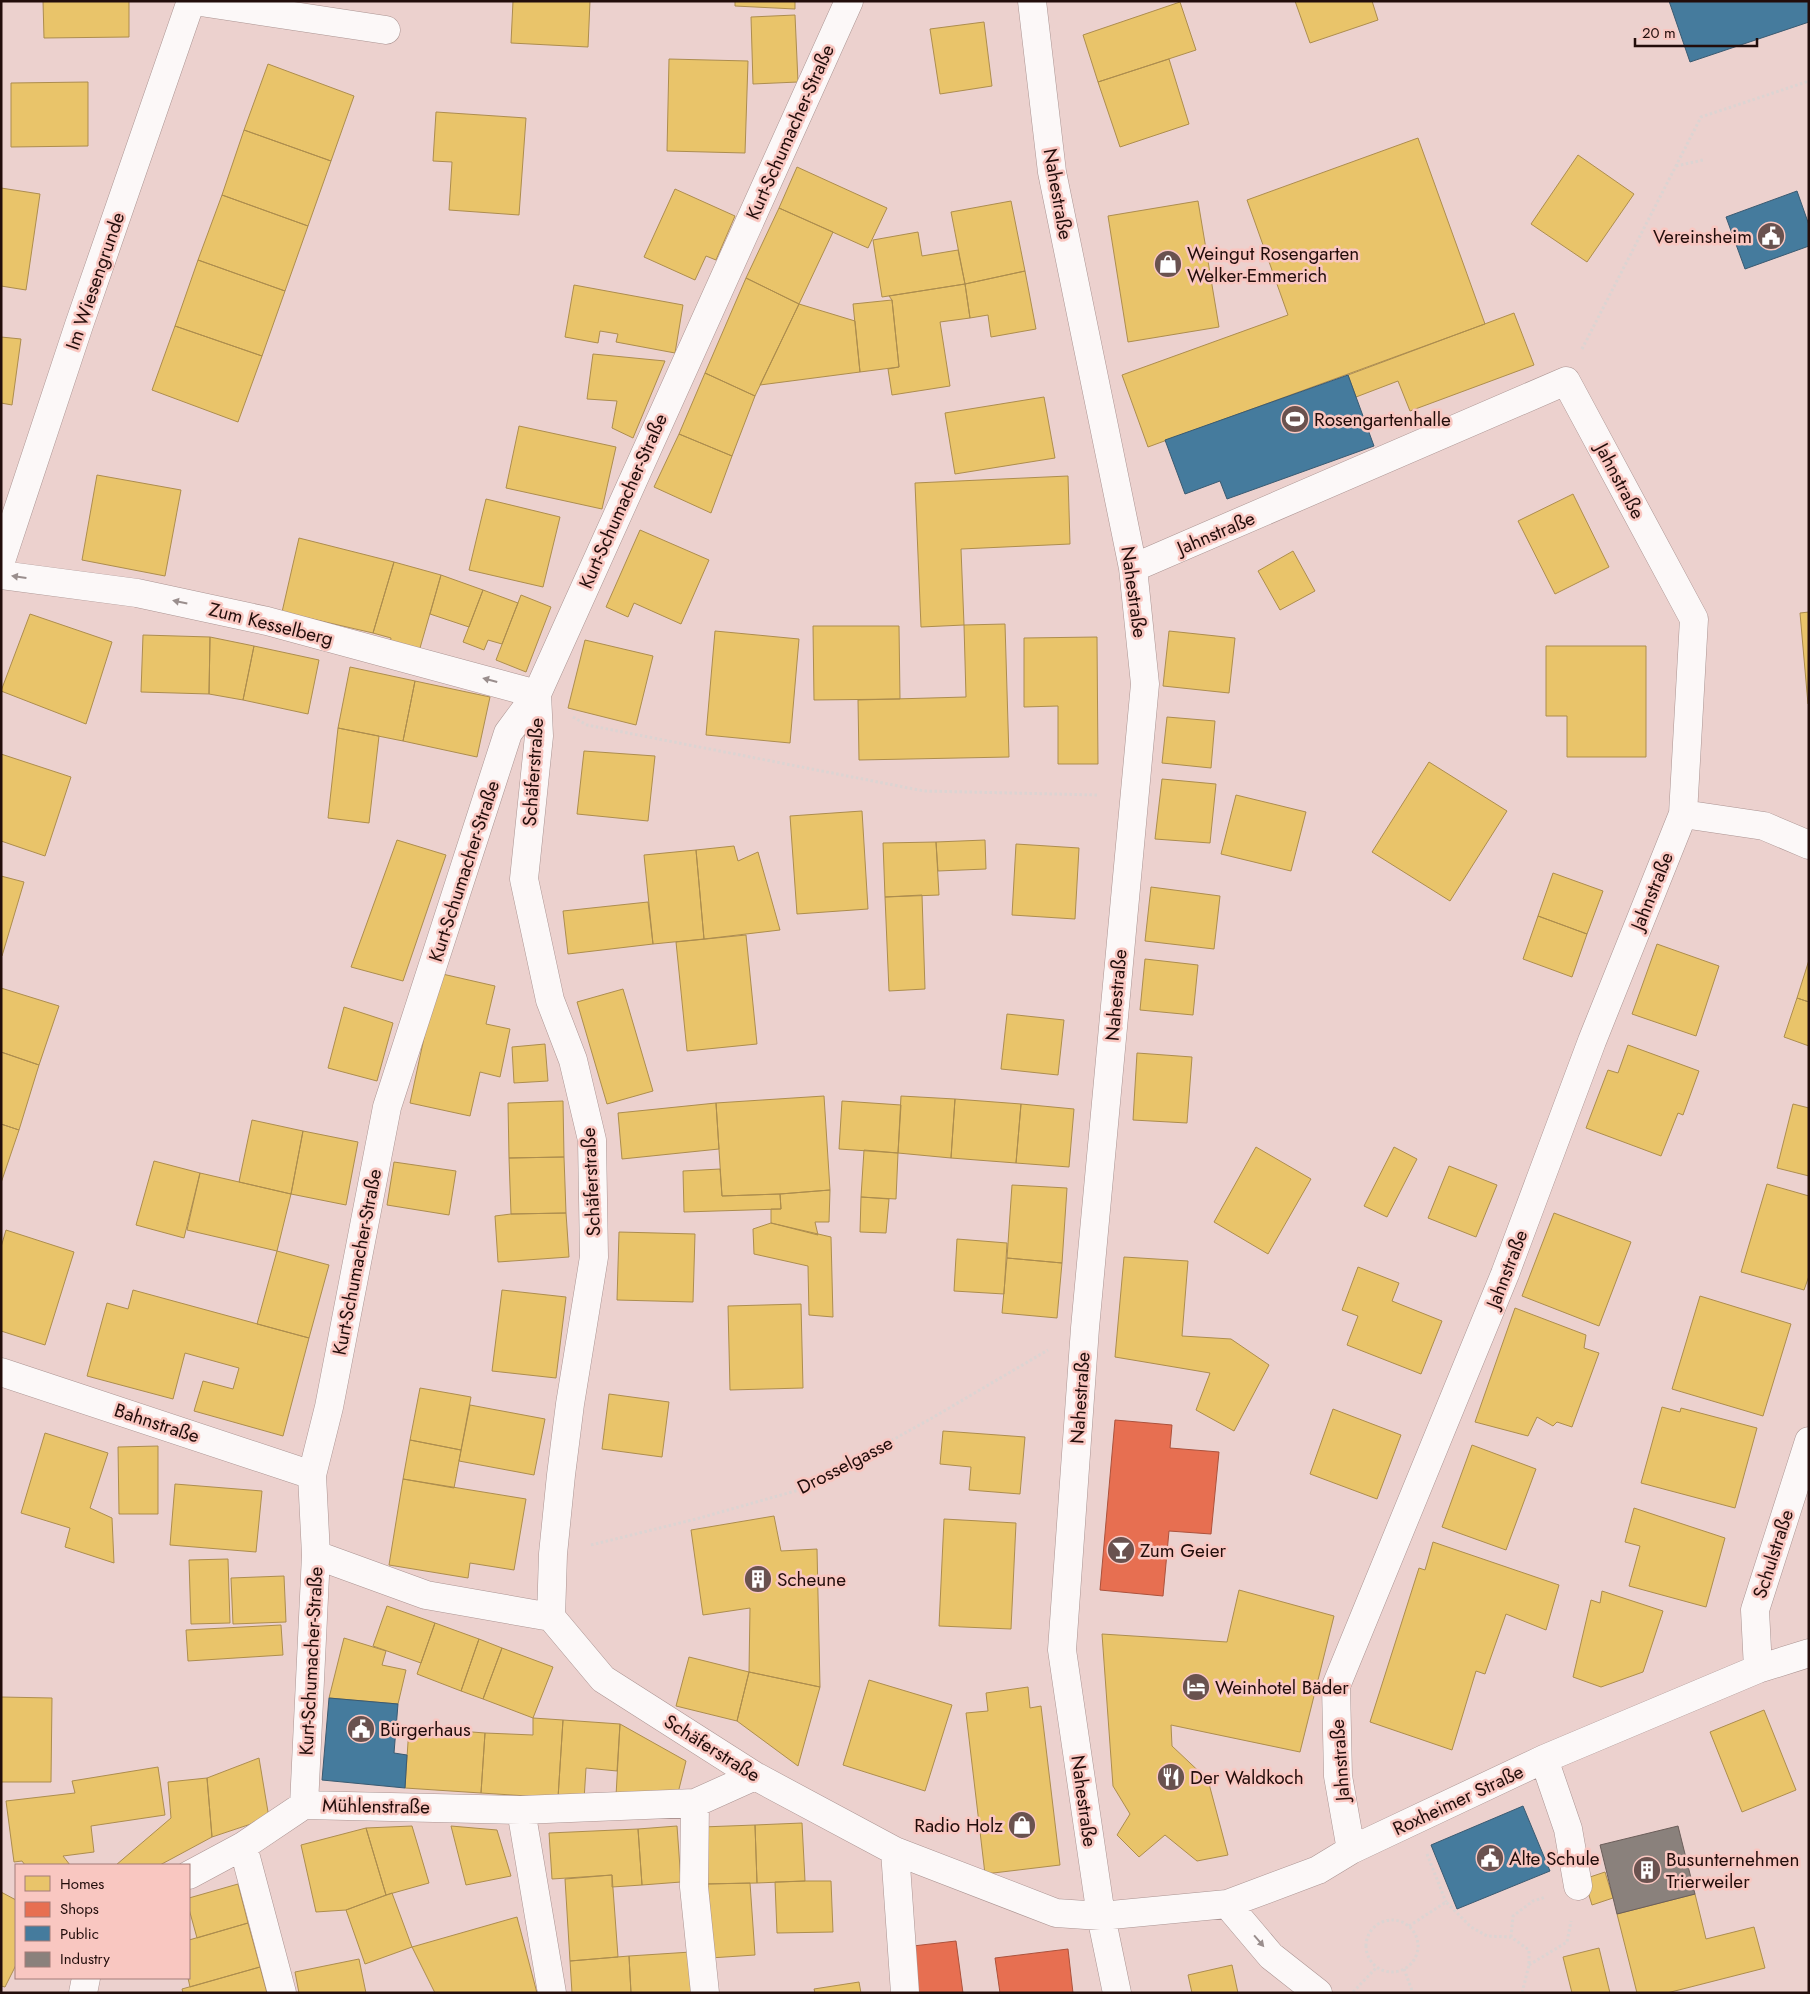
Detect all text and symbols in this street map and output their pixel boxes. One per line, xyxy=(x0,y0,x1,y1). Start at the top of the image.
scale bar xyxy=(1635,15,1758,47)
text: 20 m xyxy=(1642,22,1676,44)
street label: Kurt-Schumacher-Straße xyxy=(739,40,841,224)
street label: Nahestraße xyxy=(1037,146,1079,242)
street label: Im Wiesengrunde xyxy=(59,208,131,353)
public building icon: Vereinsheim xyxy=(1756,221,1786,251)
place label: Vereinsheim xyxy=(1653,223,1752,250)
place label: Weingut Rosengarten Welker-Emmerich xyxy=(1187,240,1359,289)
shop icon: Weingut Rosengarten Welker-Emmerich xyxy=(1153,249,1183,279)
sports icon: Rosengartenhalle xyxy=(1280,404,1310,434)
place label: Rosengartenhalle xyxy=(1314,406,1451,433)
street label: Kurt-Schumacher-Straße xyxy=(572,409,674,593)
street label: Jahnstraße xyxy=(1587,436,1651,524)
street label: Jahnstraße xyxy=(1170,504,1259,563)
street label: Nahestraße xyxy=(1114,545,1154,640)
one-way arrow xyxy=(11,573,27,581)
street label: Zum Kesselberg xyxy=(206,595,336,653)
one-way arrow xyxy=(171,598,187,606)
one-way arrow xyxy=(482,676,497,684)
street label: Schäferstraße xyxy=(516,717,550,827)
street label: Kurt-Schumacher-Straße xyxy=(422,777,506,965)
street label: Jahnstraße xyxy=(1623,848,1680,937)
street label: Nahestraße xyxy=(1099,948,1133,1042)
street label: Schäferstraße xyxy=(575,1127,607,1237)
street label: Kurt-Schumacher-Straße xyxy=(326,1166,388,1357)
street label: Jahnstraße xyxy=(1479,1226,1534,1315)
street label: Nahestraße xyxy=(1063,1351,1097,1445)
street label: Bahnstraße xyxy=(111,1397,203,1450)
street label: Drosselgasse xyxy=(793,1429,898,1501)
street label: Schulstraße xyxy=(1746,1506,1800,1602)
bar icon: Zum Geier xyxy=(1106,1535,1136,1565)
place label: Zum Geier xyxy=(1140,1537,1227,1564)
building icon: Scheune xyxy=(743,1564,773,1594)
street label: Kurt-Schumacher-Straße xyxy=(293,1566,329,1756)
place label: Scheune xyxy=(777,1566,846,1593)
hotel icon: Weinhotel Bäder xyxy=(1181,1672,1211,1702)
place label: Weinhotel Bäder xyxy=(1215,1674,1349,1701)
street label: Schäferstraße xyxy=(659,1708,765,1788)
public building icon: Bürgerhaus xyxy=(346,1714,376,1744)
place label: Bürgerhaus xyxy=(380,1716,471,1743)
street label: Jahnstraße xyxy=(1324,1718,1357,1805)
street label: Nahestraße xyxy=(1064,1754,1104,1849)
street label: Roxheimer Straße xyxy=(1388,1758,1528,1842)
restaurant icon: Der Waldkoch xyxy=(1156,1762,1186,1792)
place label: Der Waldkoch xyxy=(1190,1764,1304,1791)
street label: Mühlenstraße xyxy=(322,1792,430,1820)
shop icon: Radio Holz xyxy=(1007,1810,1037,1840)
place label: Radio Holz xyxy=(914,1812,1003,1839)
public building icon: Alte Schule xyxy=(1475,1843,1505,1873)
place label: Alte Schule xyxy=(1509,1845,1600,1872)
place label: Busunternehmen Trierweiler xyxy=(1666,1846,1799,1895)
building icon: Busunternehmen Trierweiler xyxy=(1632,1855,1662,1885)
legend xyxy=(15,1864,190,1979)
text: Homes xyxy=(60,1873,104,1895)
text: Shops xyxy=(60,1898,99,1920)
text: Public xyxy=(60,1923,99,1945)
one-way arrow xyxy=(1253,1935,1264,1948)
text: Industry xyxy=(60,1948,110,1970)

